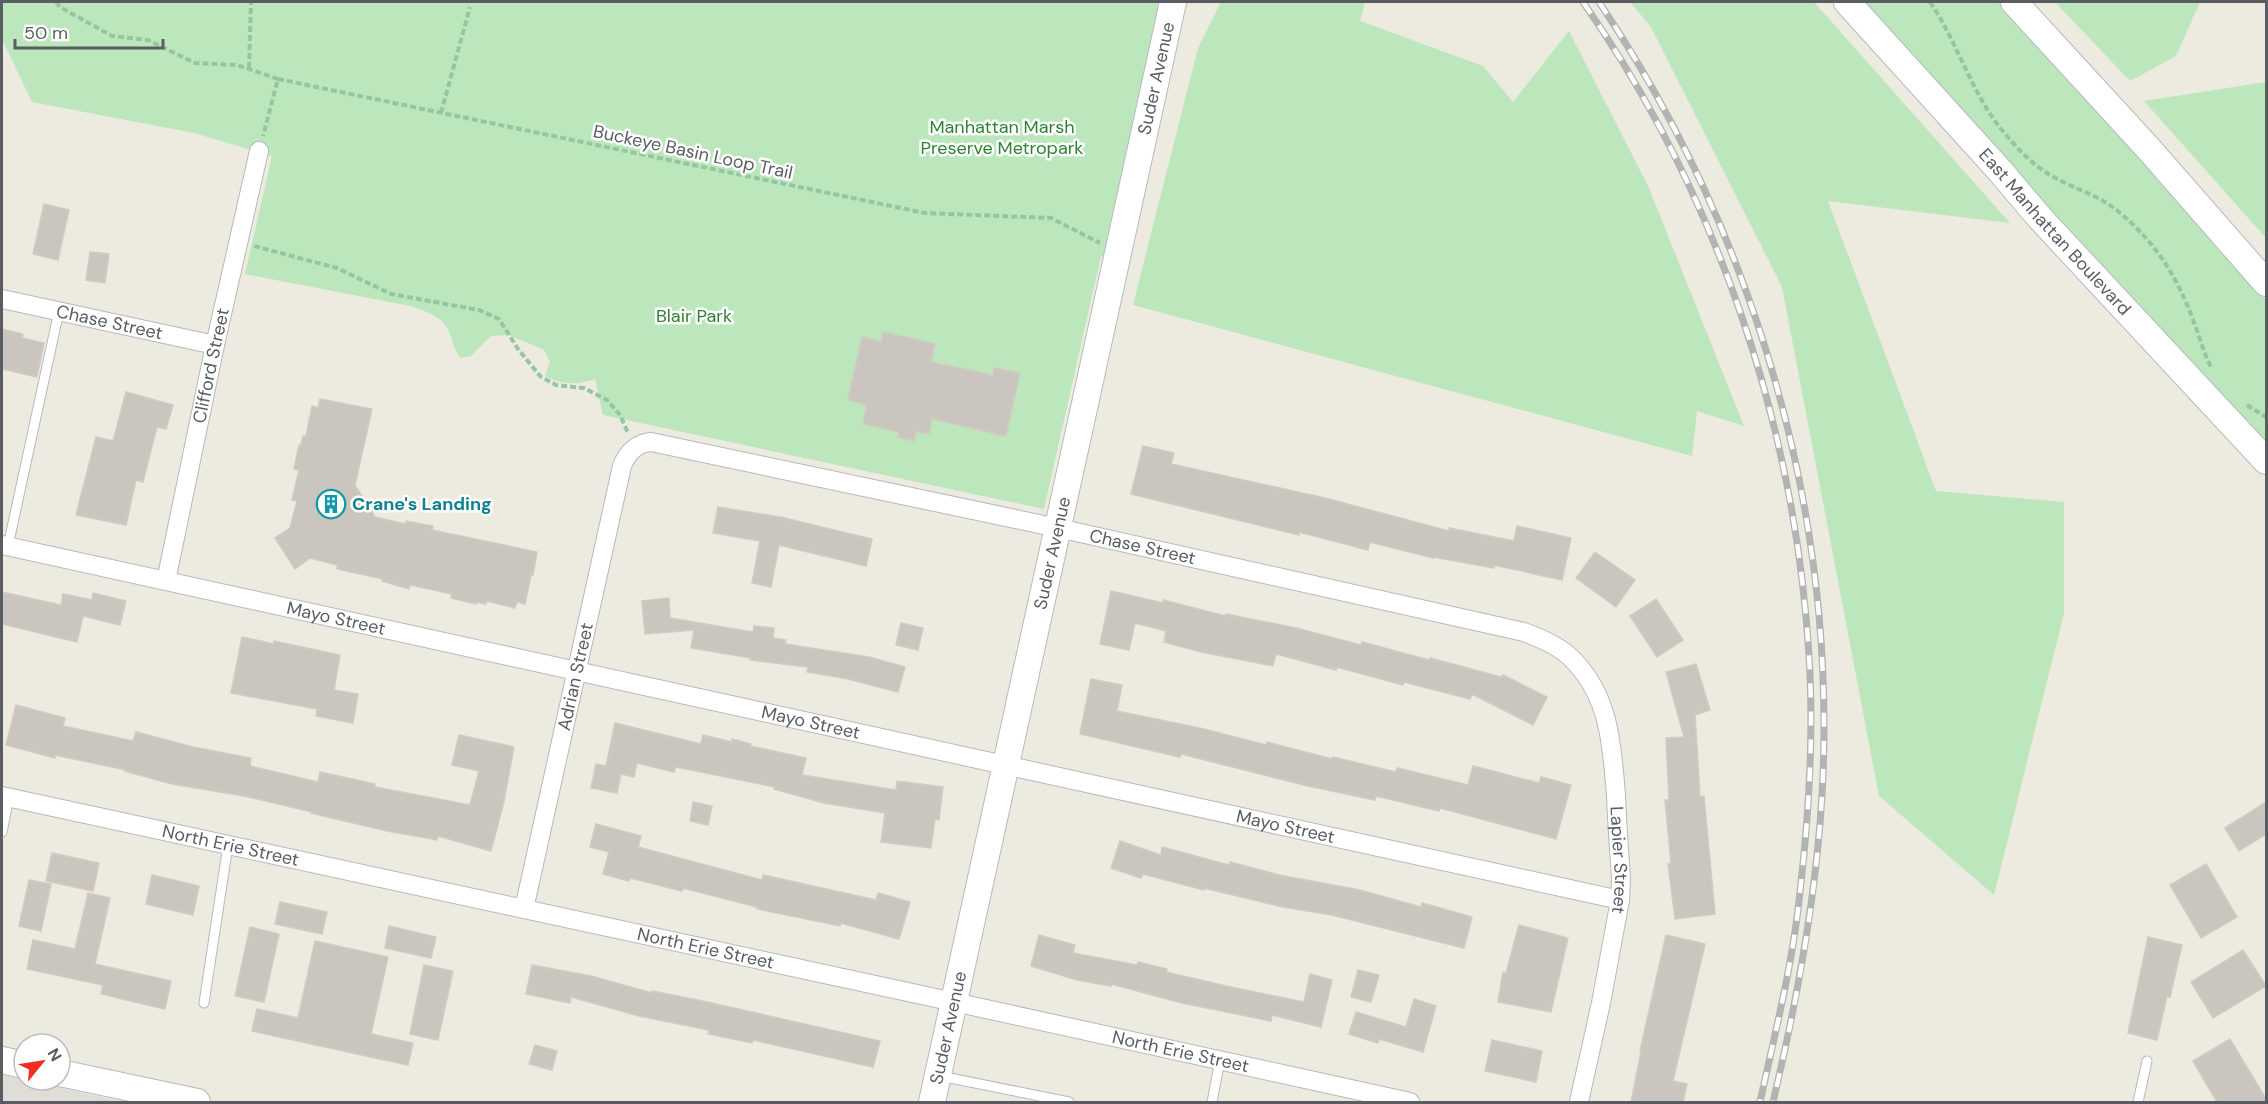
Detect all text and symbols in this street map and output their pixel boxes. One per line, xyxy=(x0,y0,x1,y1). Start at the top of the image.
scale bar xyxy=(15,12,164,50)
street label: Suder Avenue xyxy=(1132,20,1180,137)
text: 50 m xyxy=(24,21,68,45)
park label: Manhattan Marsh Preserve Metropark xyxy=(921,115,1083,160)
street label: Buckeye Basin Loop Trail xyxy=(591,119,795,185)
street label: East Manhattan Boulevard xyxy=(1973,143,2136,320)
street label: Chase Street xyxy=(54,299,165,345)
park label: Blair Park xyxy=(656,304,732,328)
street label: Clifford Street xyxy=(187,306,235,425)
building icon: Crane's Landing xyxy=(315,488,347,520)
place label: Crane's Landing xyxy=(352,492,492,516)
street label: Suder Avenue xyxy=(1028,494,1076,612)
street label: Chase Street xyxy=(1087,523,1198,570)
street label: Mayo Street xyxy=(284,596,388,641)
street label: Adrian Street xyxy=(552,620,599,733)
street label: Mayo Street xyxy=(759,700,862,745)
street label: Mayo Street xyxy=(1234,804,1337,849)
street label: Lapier Street xyxy=(1604,806,1633,916)
street label: North Erie Street xyxy=(160,819,301,872)
street label: North Erie Street xyxy=(635,922,776,975)
street label: Suder Avenue xyxy=(924,969,972,1087)
street label: North Erie Street xyxy=(1110,1025,1251,1078)
north arrow xyxy=(12,1032,72,1092)
text: N xyxy=(43,1044,67,1065)

